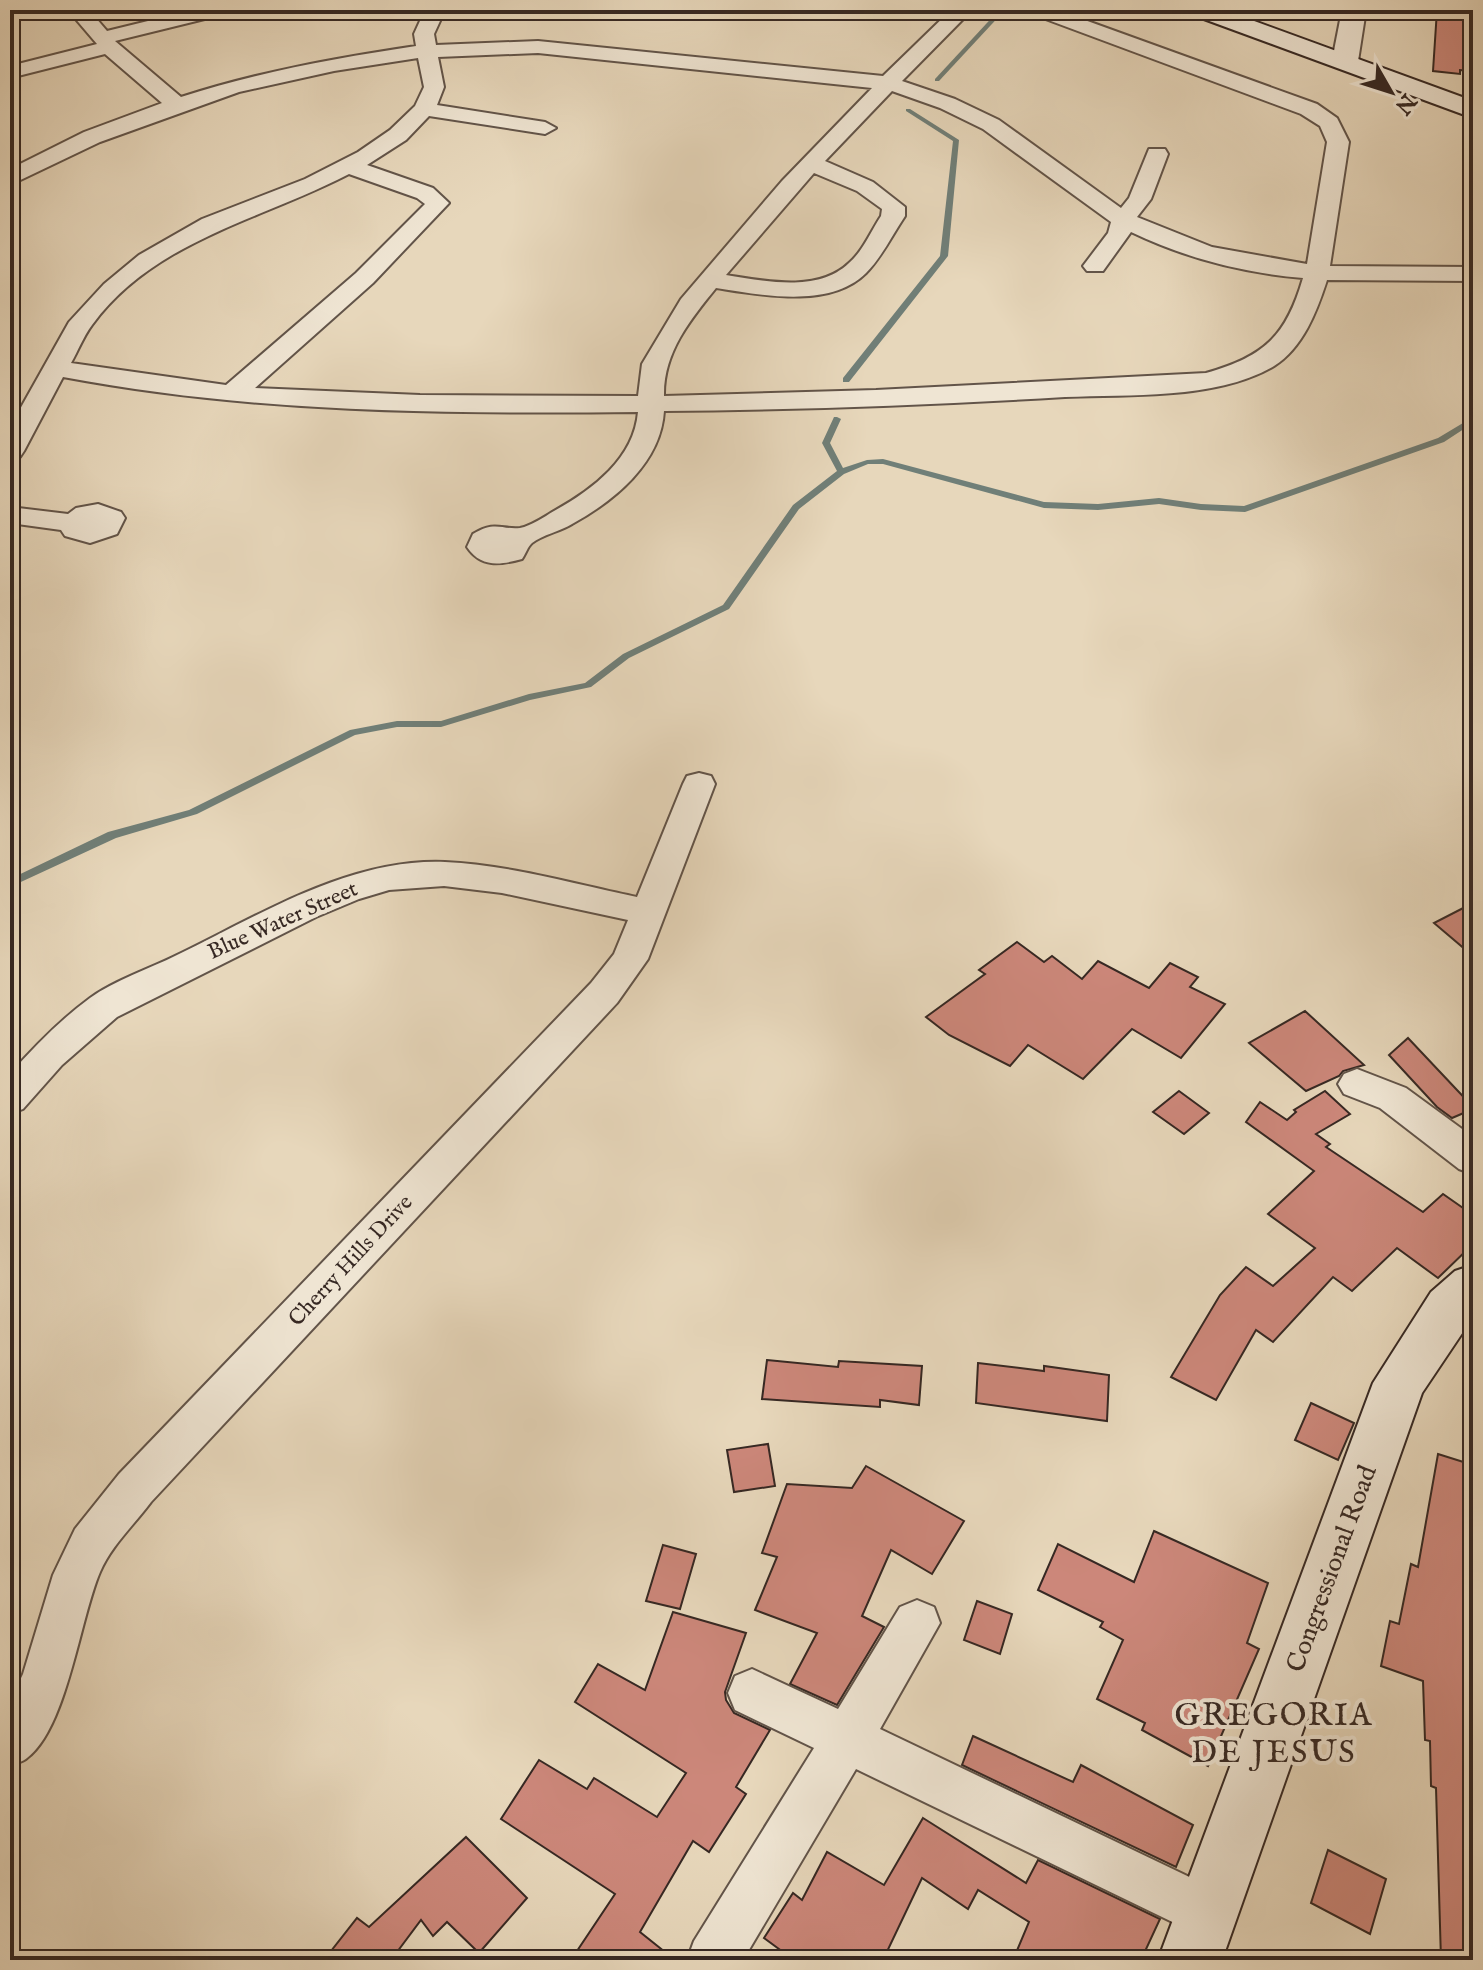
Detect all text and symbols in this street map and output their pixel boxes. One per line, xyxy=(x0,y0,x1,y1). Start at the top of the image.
north arrow xyxy=(1351,52,1431,132)
text: N xyxy=(1388,86,1422,120)
street label: Blue Water Street xyxy=(204,875,363,967)
street label: Cherry Hills Drive xyxy=(283,1189,419,1333)
street label: Congressional Road xyxy=(1279,1461,1385,1677)
district label: GREGORIA DE JESUS xyxy=(1175,1696,1373,1774)

